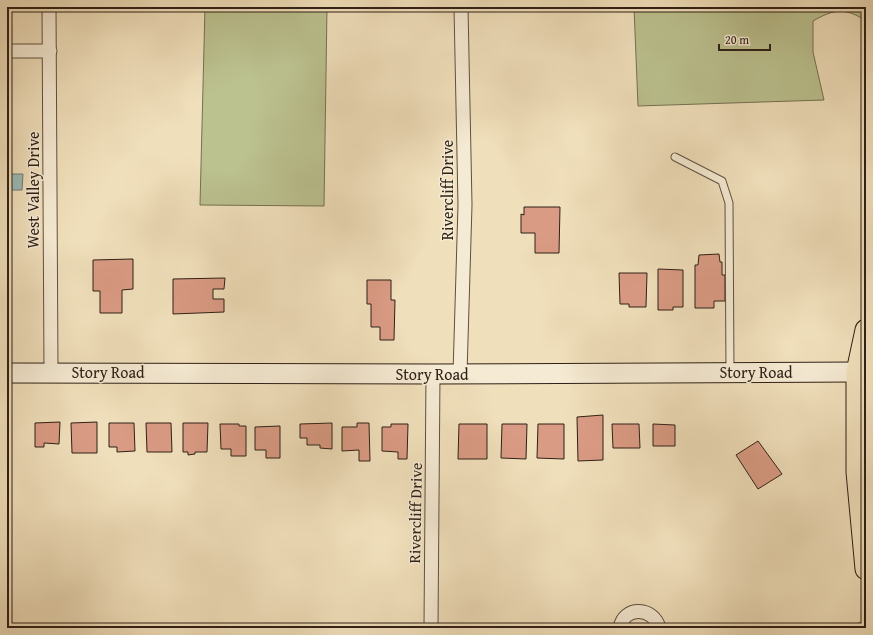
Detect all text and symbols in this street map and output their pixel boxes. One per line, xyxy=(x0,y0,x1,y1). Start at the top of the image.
scale bar xyxy=(719,26,770,52)
text: 20 m xyxy=(725,31,749,48)
street label: West Valley Drive xyxy=(21,132,45,248)
street label: Rivercliff Drive xyxy=(435,140,459,240)
street label: Story Road xyxy=(71,360,145,384)
street label: Story Road xyxy=(719,360,793,384)
street label: Story Road xyxy=(395,362,469,386)
street label: Rivercliff Drive xyxy=(402,462,428,564)

